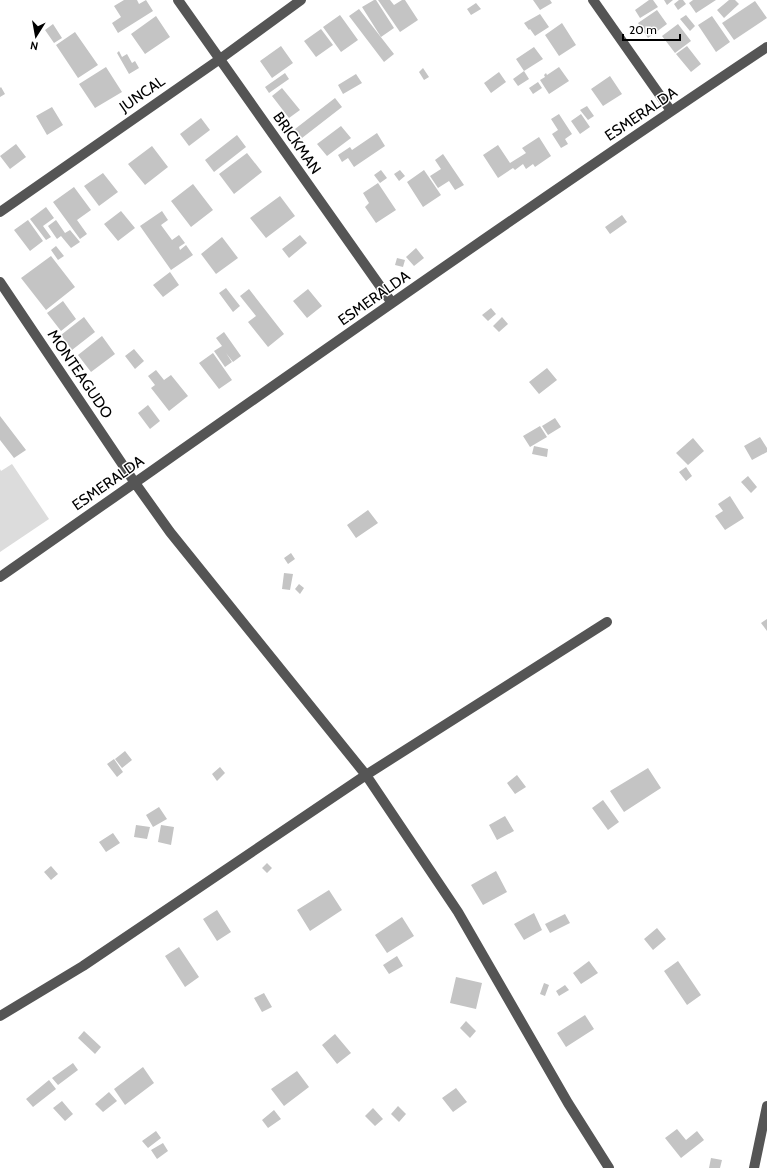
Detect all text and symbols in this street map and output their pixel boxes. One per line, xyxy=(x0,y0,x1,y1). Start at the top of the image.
north arrow xyxy=(16,16,56,56)
scale bar xyxy=(623,16,680,42)
text: 20 m xyxy=(629,22,657,37)
text: N xyxy=(29,38,39,53)
street label: JUNCAL xyxy=(115,72,169,117)
street label: ESMERALDA xyxy=(601,83,681,145)
street label: BRICKMAN xyxy=(269,109,325,177)
street label: ESMERALDA xyxy=(335,266,414,329)
street label: MONTEAGUDO xyxy=(44,326,116,422)
street label: ESMERALDA xyxy=(69,451,148,514)

